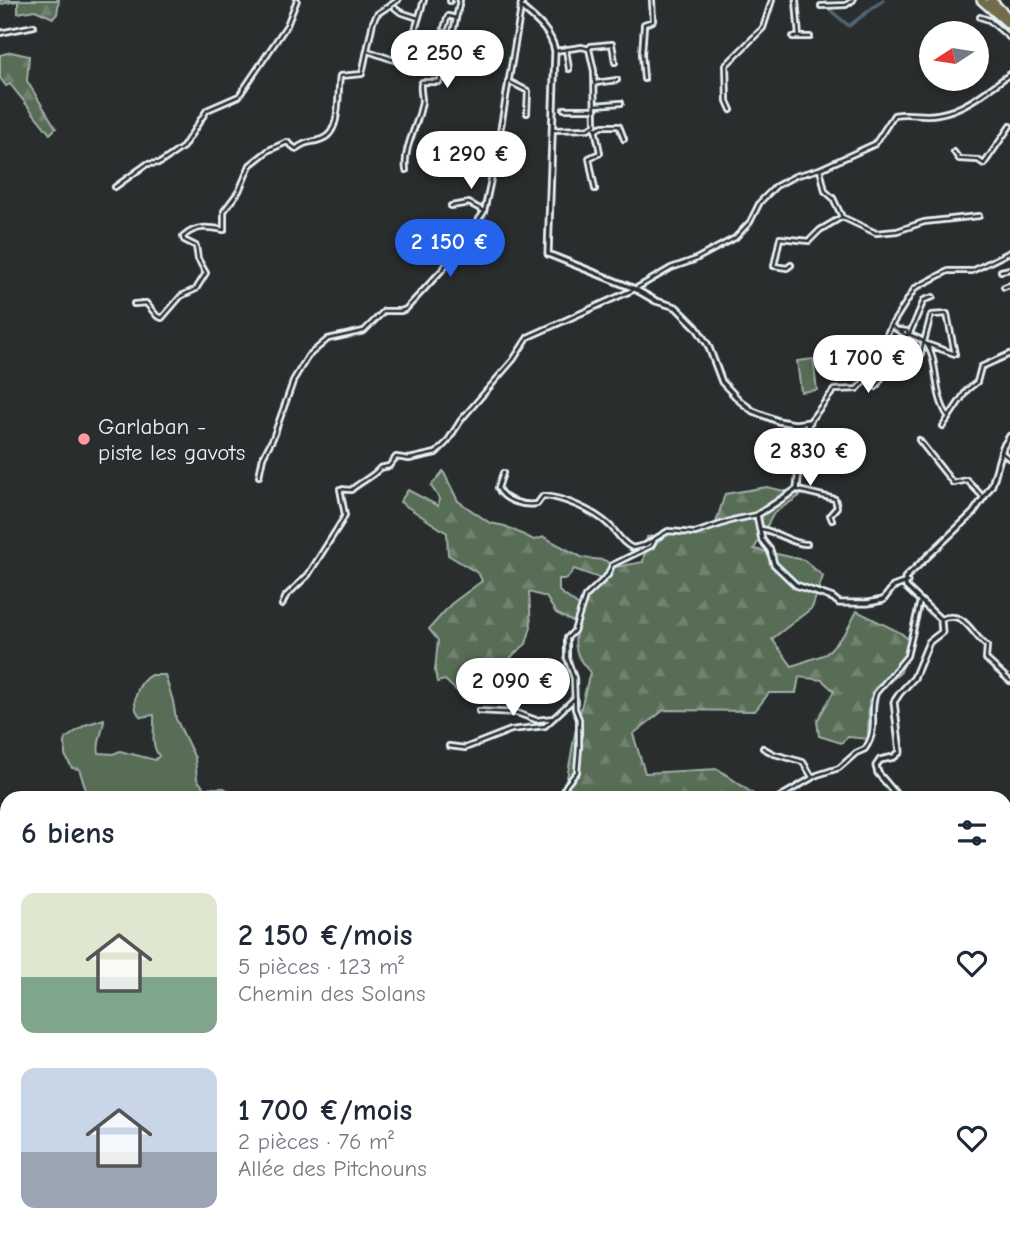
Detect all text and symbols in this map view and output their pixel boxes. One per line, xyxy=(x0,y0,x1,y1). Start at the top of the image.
north arrow xyxy=(919,21,989,91)
map controls xyxy=(919,21,989,91)
pin: 2 250 € xyxy=(382,31,512,90)
text: 2 250 € xyxy=(407,39,487,66)
pin: 1 290 € xyxy=(406,132,536,191)
text: 1 290 € xyxy=(432,140,510,167)
pin: 2 150 € xyxy=(385,219,515,279)
text: 2 150 € xyxy=(411,228,489,255)
pin: 1 700 € xyxy=(803,336,933,395)
text: 1 700 € xyxy=(829,344,907,371)
place label: Garlaban - piste les gavots xyxy=(98,413,245,466)
pin: 2 830 € xyxy=(745,428,875,488)
marker: Garlaban - piste les gavots xyxy=(76,431,92,447)
text: 2 830 € xyxy=(770,437,850,464)
pin: 2 090 € xyxy=(448,658,578,718)
text: 2 090 € xyxy=(472,667,554,694)
icon: filters xyxy=(953,814,991,852)
text: 6 biens xyxy=(21,816,114,851)
text: 2 150 €/mois xyxy=(238,918,412,953)
icon: home xyxy=(77,921,161,1005)
icon: heart xyxy=(953,944,991,982)
text: 5 pièces · 123 m² xyxy=(238,953,404,980)
text: Chemin des Solans xyxy=(238,980,426,1007)
text: 1 700 €/mois xyxy=(238,1093,412,1128)
icon: home xyxy=(77,1096,161,1180)
icon: heart xyxy=(953,1119,991,1157)
text: 2 pièces · 76 m² xyxy=(238,1128,394,1155)
text: Allée des Pitchouns xyxy=(238,1155,427,1182)

